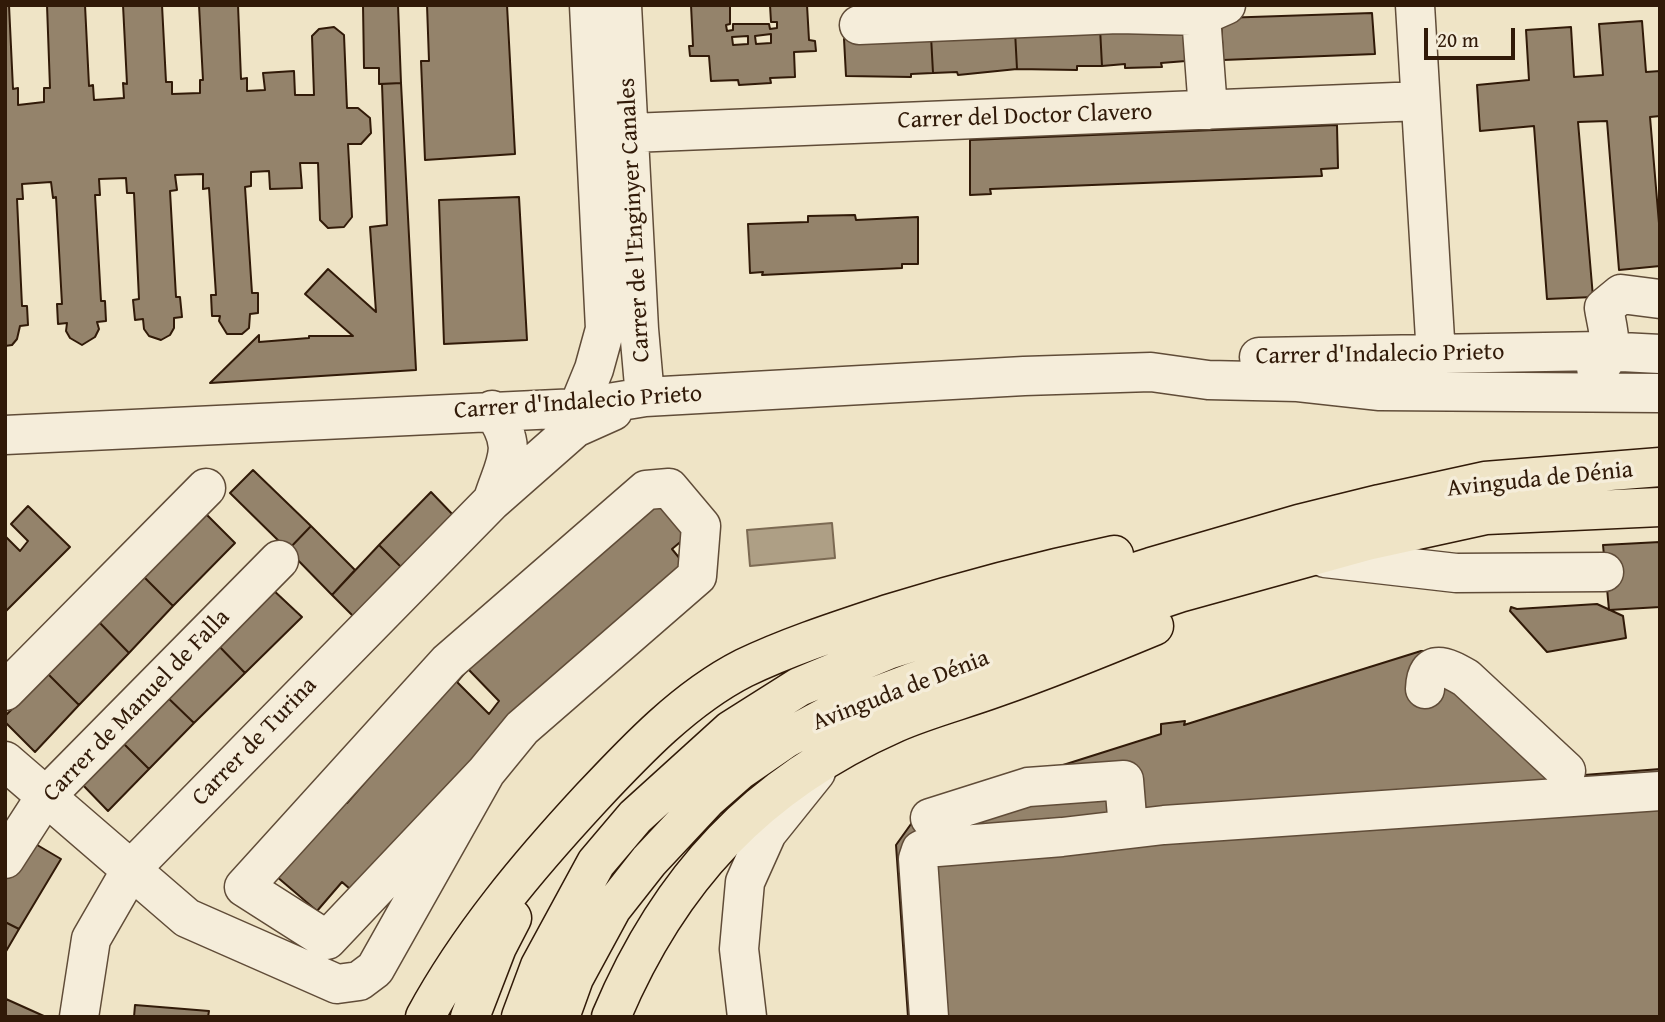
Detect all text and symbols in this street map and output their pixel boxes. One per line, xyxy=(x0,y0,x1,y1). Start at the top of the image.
scale bar xyxy=(1427,14,1518,58)
text: 20 m xyxy=(1437,24,1479,55)
street label: Carrer de l'Enginyer Canales xyxy=(613,77,657,363)
street label: Carrer del Doctor Clavero xyxy=(897,98,1153,136)
street label: Carrer d'Indalecio Prieto xyxy=(1255,338,1505,372)
street label: Carrer d'Indalecio Prieto xyxy=(453,380,703,426)
street label: Avinguda de Dénia xyxy=(1446,456,1634,504)
street label: Carrer de Manuel de Falla xyxy=(37,604,237,808)
street label: Avinguda de Dénia xyxy=(809,644,993,738)
street label: Carrer de Turina xyxy=(186,672,324,812)

